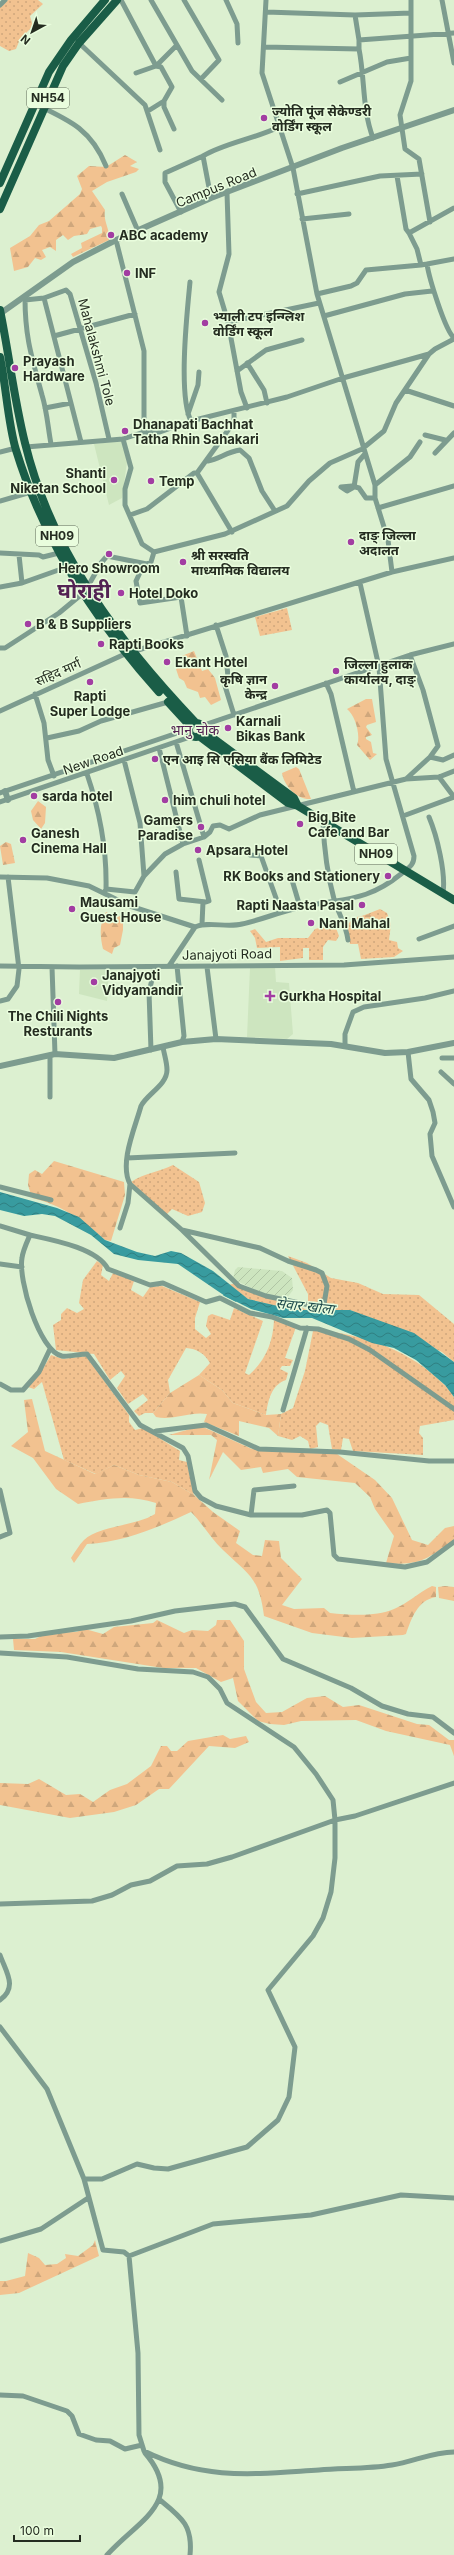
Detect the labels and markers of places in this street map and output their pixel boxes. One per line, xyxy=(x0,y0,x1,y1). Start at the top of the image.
place label: ज्योति पूंज सेकेण्डरी वोर्डिंग स्कूल xyxy=(272,103,373,135)
marker: ज्योति पूंज सेकेण्डरी वोर्डिंग स्कूल xyxy=(259,113,269,123)
place label: ABC academy xyxy=(119,227,208,243)
marker: ABC academy xyxy=(106,230,116,240)
place label: INF xyxy=(135,265,157,281)
marker: INF xyxy=(122,268,132,278)
place label: भ्याली टप इन्ग्लिश वोर्डिंग स्कूल xyxy=(213,308,305,340)
marker: भ्याली टप इन्ग्लिश वोर्डिंग स्कूल xyxy=(200,318,210,328)
place label: Prayash Hardware xyxy=(23,353,85,384)
marker: Prayash Hardware xyxy=(10,363,20,373)
place label: Dhanapati Bachhat Tatha Rhin Sahakari xyxy=(133,416,259,447)
marker: Dhanapati Bachhat Tatha Rhin Sahakari xyxy=(120,426,130,436)
place label: Shanti Niketan School xyxy=(10,465,106,496)
place label: Temp xyxy=(159,473,194,489)
marker: Shanti Niketan School xyxy=(109,475,119,485)
marker: Temp xyxy=(146,476,156,486)
place label: दाङ् जिल्ला अदालत xyxy=(359,527,417,558)
marker: दाङ् जिल्ला अदालत xyxy=(346,537,356,547)
place label: श्री सरस्वति माध्यामिक विद्यालय xyxy=(191,547,290,578)
marker: Hero Showroom xyxy=(104,549,114,559)
marker: श्री सरस्वति माध्यामिक विद्यालय xyxy=(178,557,188,567)
place label: Hero Showroom xyxy=(58,560,160,576)
place label: Hotel Doko xyxy=(129,585,198,601)
marker: Hotel Doko xyxy=(116,588,126,598)
place label: B & B Suppliers xyxy=(36,616,132,632)
marker: B & B Suppliers xyxy=(23,619,33,629)
place label: Rapti Books xyxy=(109,636,184,652)
marker: Rapti Books xyxy=(96,639,106,649)
place label: Ekant Hotel xyxy=(175,654,248,670)
place label: जिल्ला हुलाक कार्यालय, दाङ् xyxy=(344,656,417,688)
marker: Ekant Hotel xyxy=(162,657,172,667)
marker: जिल्ला हुलाक कार्यालय, दाङ् xyxy=(331,666,341,676)
place label: कृषि ज्ञान केन्द्र xyxy=(220,671,268,702)
marker: Rapti Super Lodge xyxy=(85,677,95,687)
marker: कृषि ज्ञान केन्द्र xyxy=(270,681,280,691)
place label: Rapti Super Lodge xyxy=(50,688,130,719)
place label: Karnali Bikas Bank xyxy=(236,713,306,744)
marker: Karnali Bikas Bank xyxy=(223,723,233,733)
place label: एन आइ सि एसिया बैंक लिमिटेड xyxy=(163,751,322,767)
marker: एन आइ सि एसिया बैंक लिमिटेड xyxy=(150,754,160,764)
place label: sarda hotel xyxy=(42,788,113,804)
marker: sarda hotel xyxy=(29,791,39,801)
place label: him chuli hotel xyxy=(173,792,266,808)
marker: him chuli hotel xyxy=(160,795,170,805)
place label: Big Bite Cafe and Bar xyxy=(308,809,390,840)
place label: Gamers Paradise xyxy=(138,812,193,843)
marker: Big Bite Cafe and Bar xyxy=(295,819,305,829)
marker: Gamers Paradise xyxy=(196,822,206,832)
place label: Ganesh Cinema Hall xyxy=(31,825,107,856)
marker: Ganesh Cinema Hall xyxy=(18,835,28,845)
place label: Apsara Hotel xyxy=(206,842,288,858)
marker: Apsara Hotel xyxy=(193,845,203,855)
place label: RK Books and Stationery xyxy=(223,868,380,884)
marker: RK Books and Stationery xyxy=(383,871,393,881)
place label: Mausami Guest House xyxy=(80,894,162,925)
place label: Rapti Naasta Pasal xyxy=(237,897,354,913)
marker: Rapti Naasta Pasal xyxy=(357,900,367,910)
marker: Mausami Guest House xyxy=(67,904,77,914)
place label: Nani Mahal xyxy=(319,915,390,931)
marker: Nani Mahal xyxy=(306,918,316,928)
place label: Janajyoti Vidyamandir xyxy=(102,967,184,998)
marker: Janajyoti Vidyamandir xyxy=(89,977,99,987)
place label: Gurkha Hospital xyxy=(279,988,381,1004)
marker: Gurkha Hospital xyxy=(264,990,276,1002)
marker: The Chili Nights Resturants xyxy=(53,997,63,1007)
place label: The Chili Nights Resturants xyxy=(8,1008,108,1039)

